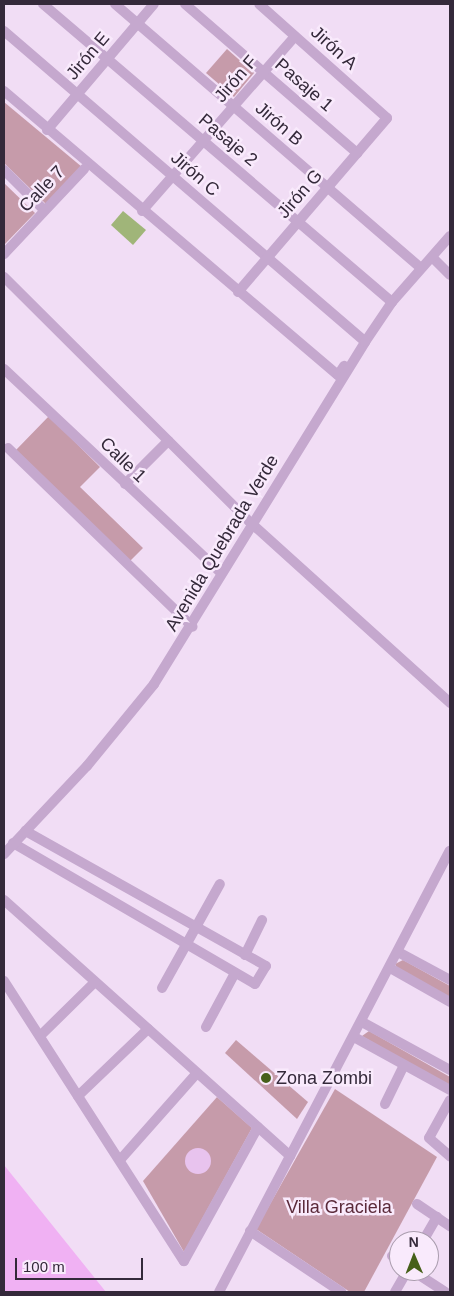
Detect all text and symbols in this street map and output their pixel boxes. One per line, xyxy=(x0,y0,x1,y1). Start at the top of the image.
street label: Jirón A xyxy=(306,21,362,75)
street label: Jirón E xyxy=(62,28,114,84)
street label: Jirón F xyxy=(210,51,262,107)
street label: Pasaje 1 xyxy=(270,54,338,116)
street label: Jirón B xyxy=(251,97,307,151)
street label: Pasaje 2 xyxy=(194,109,262,171)
street label: Jirón C xyxy=(166,147,224,201)
street label: Calle 7 xyxy=(15,161,69,217)
street label: Jirón G xyxy=(273,165,327,223)
street label: Calle 1 xyxy=(95,433,151,487)
street label: Avenida Quebrada Verde xyxy=(161,451,283,635)
place label: Zona Zombi xyxy=(276,1067,372,1089)
marker: Zona Zombi xyxy=(260,1072,272,1084)
park label: Villa Graciela xyxy=(286,1196,392,1218)
north arrow xyxy=(389,1231,439,1281)
text: N xyxy=(409,1234,419,1250)
scale bar xyxy=(18,1248,145,1280)
text: 100 m xyxy=(23,1258,65,1275)

